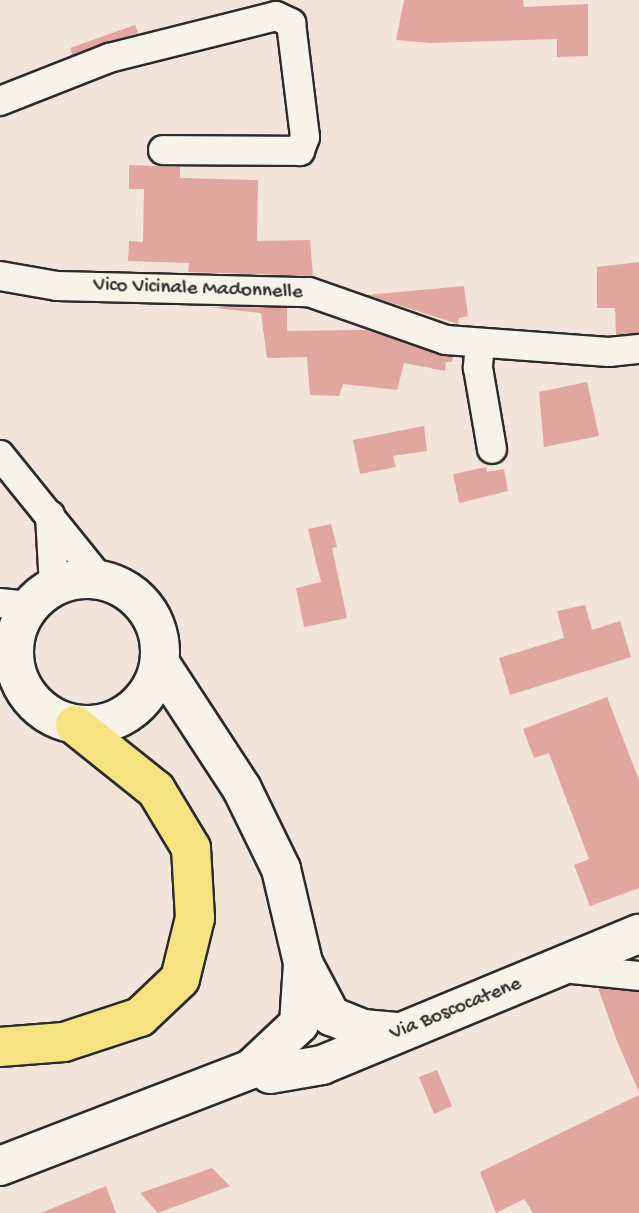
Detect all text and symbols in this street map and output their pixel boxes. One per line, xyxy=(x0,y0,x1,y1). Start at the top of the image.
street label: Vico Vicinale Madonnelle xyxy=(93,274,303,306)
street label: Via Boscocatene xyxy=(387,972,525,1048)

